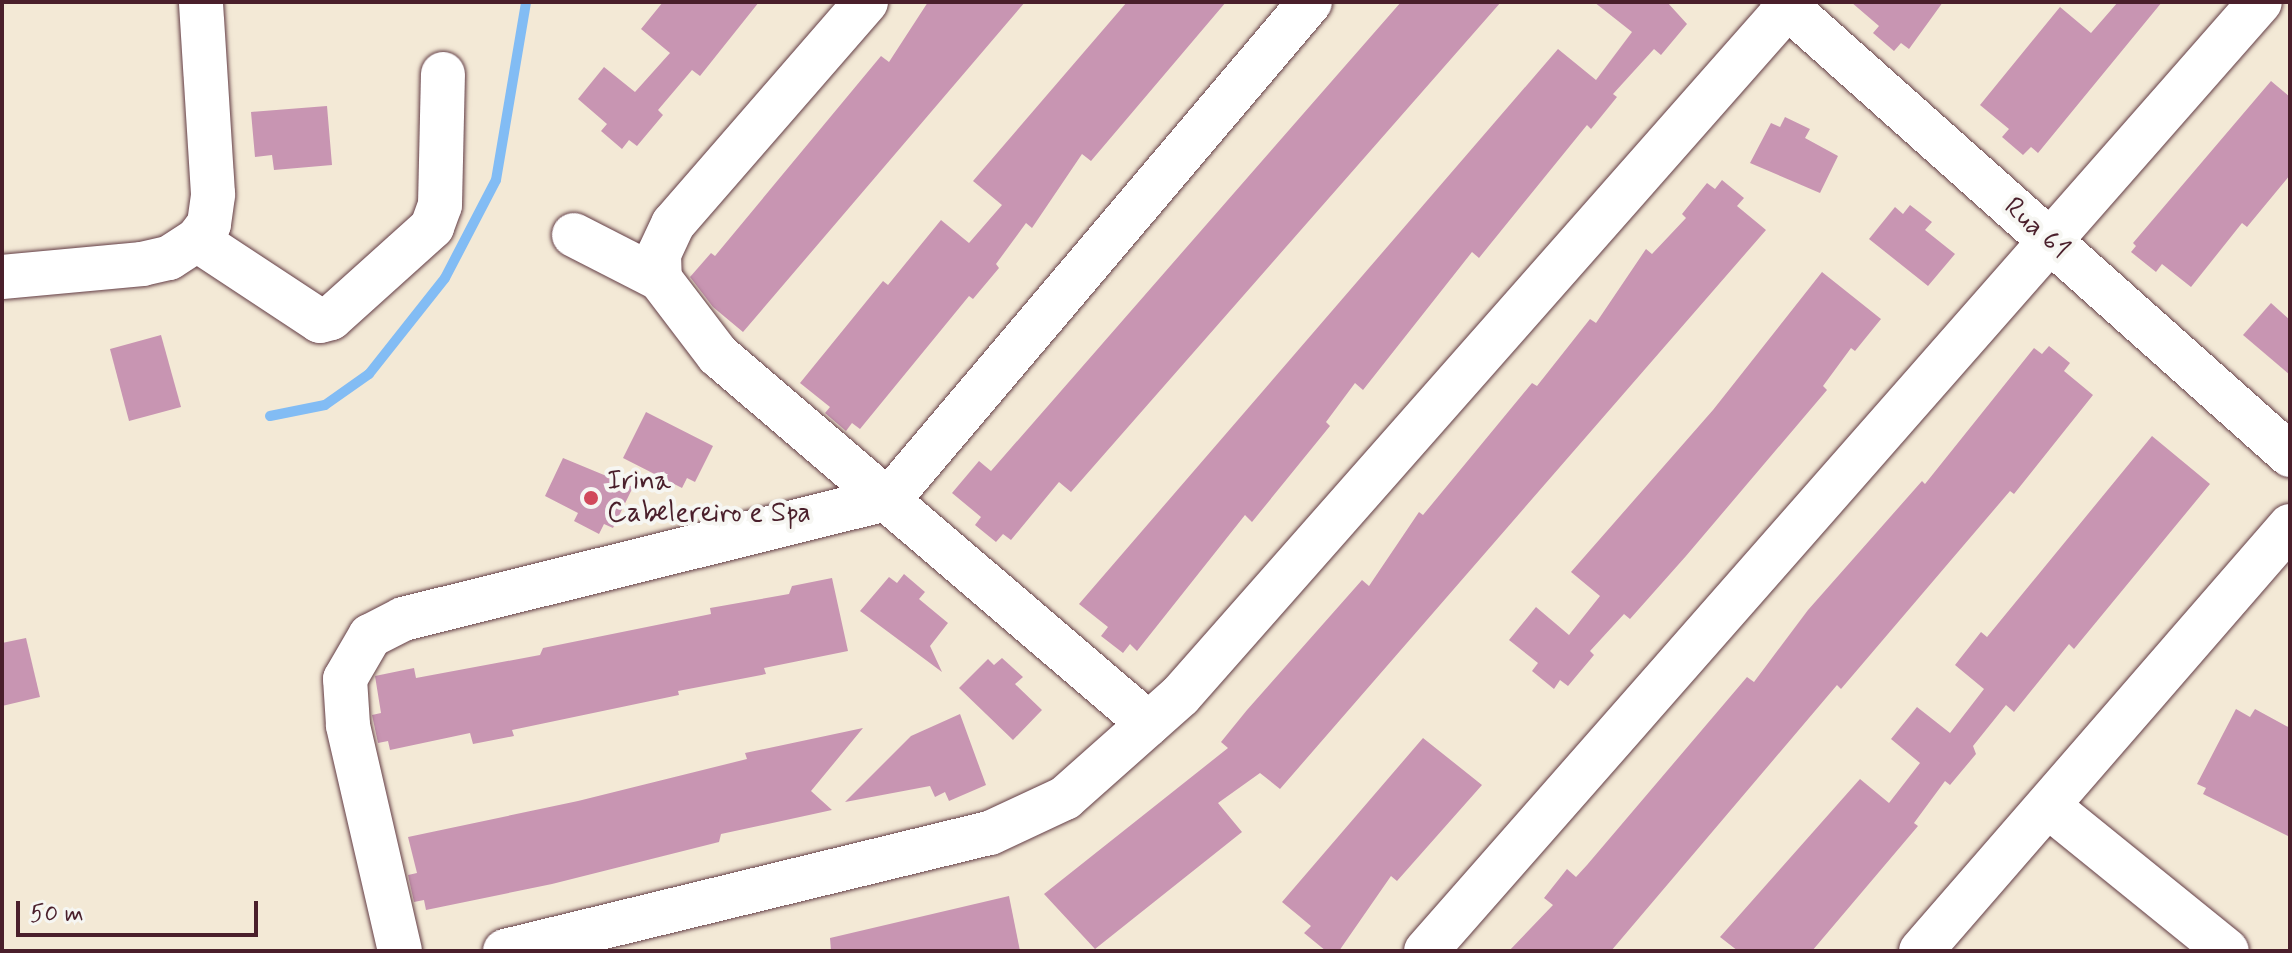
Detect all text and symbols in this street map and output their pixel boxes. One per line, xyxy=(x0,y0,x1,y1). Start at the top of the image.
street label: Rua 61 xyxy=(1996,191,2076,267)
place label: Irina Cabelereiro e Spa xyxy=(607,465,813,531)
marker: Irina Cabelereiro e Spa xyxy=(582,489,600,507)
scale bar xyxy=(20,885,262,935)
text: 50 m xyxy=(30,899,84,930)

